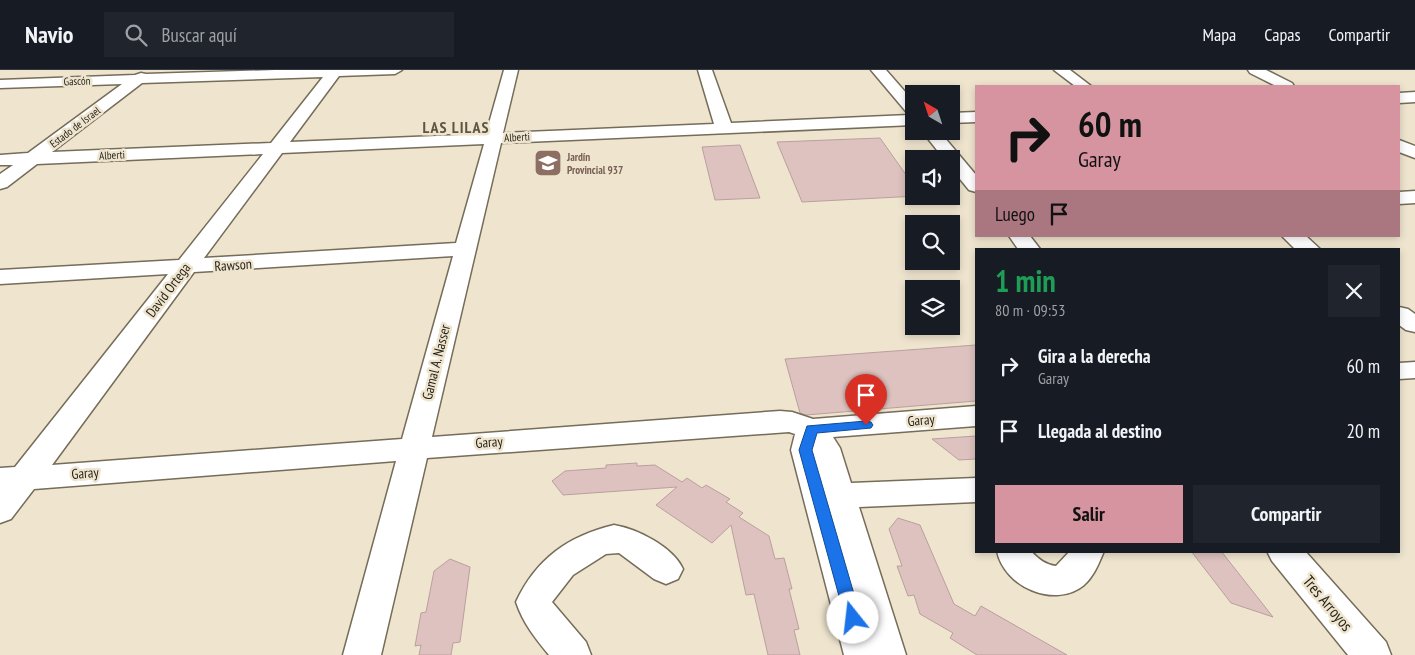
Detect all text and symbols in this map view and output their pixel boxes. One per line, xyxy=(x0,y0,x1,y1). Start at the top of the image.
search box xyxy=(104,12,454,57)
text: Navio xyxy=(25,19,74,50)
icon: search xyxy=(122,21,150,49)
text: Buscar aquí xyxy=(162,23,237,47)
text: Mapa xyxy=(1203,23,1236,46)
text: Capas xyxy=(1264,23,1301,46)
text: Compartir xyxy=(1329,23,1390,46)
street label: Gascón xyxy=(63,74,91,88)
north arrow xyxy=(905,85,960,140)
map controls xyxy=(905,85,960,335)
text: 60 m xyxy=(1078,101,1142,147)
street label: Estado de Israel xyxy=(47,103,104,151)
icon: right xyxy=(995,105,1060,170)
district label: LAS LILAS xyxy=(423,117,489,137)
street label: Alberti xyxy=(504,129,530,145)
text: Garay xyxy=(1078,145,1121,173)
street label: Alberti xyxy=(99,147,125,163)
school or university icon: Jardín Provincial 937 xyxy=(533,148,563,178)
place label: Jardín Provincial 937 xyxy=(566,150,623,177)
button: sound xyxy=(905,150,960,205)
icon: arrive xyxy=(1045,200,1073,228)
text: Luego xyxy=(995,202,1035,226)
button: search xyxy=(905,215,960,270)
street label: Rawson xyxy=(214,255,252,275)
street label: David Ortega xyxy=(142,259,194,321)
text: 1 min xyxy=(995,261,1056,300)
button: close xyxy=(1328,265,1380,317)
button: layers xyxy=(905,280,960,335)
text: 80 m · 09:53 xyxy=(995,300,1066,320)
street label: Gamal A. Nasser xyxy=(418,322,454,401)
text: Gira a la derecha xyxy=(1038,344,1151,368)
icon: right xyxy=(995,352,1023,380)
text: 60 m xyxy=(1347,354,1380,378)
text: Garay xyxy=(1038,368,1069,388)
pin xyxy=(845,374,887,425)
icon: arrive xyxy=(852,381,880,409)
street label: Garay xyxy=(907,410,936,430)
icon: arrive xyxy=(995,417,1023,445)
text: Llegada al destino xyxy=(1038,419,1162,443)
text: 20 m xyxy=(1347,419,1380,443)
street label: Garay xyxy=(475,432,504,452)
street label: Garay xyxy=(71,463,100,483)
button: Salir xyxy=(995,485,1183,543)
button: Compartir xyxy=(1193,485,1380,543)
street label: Tres Arroyos xyxy=(1299,571,1357,635)
position arrow xyxy=(826,591,878,643)

